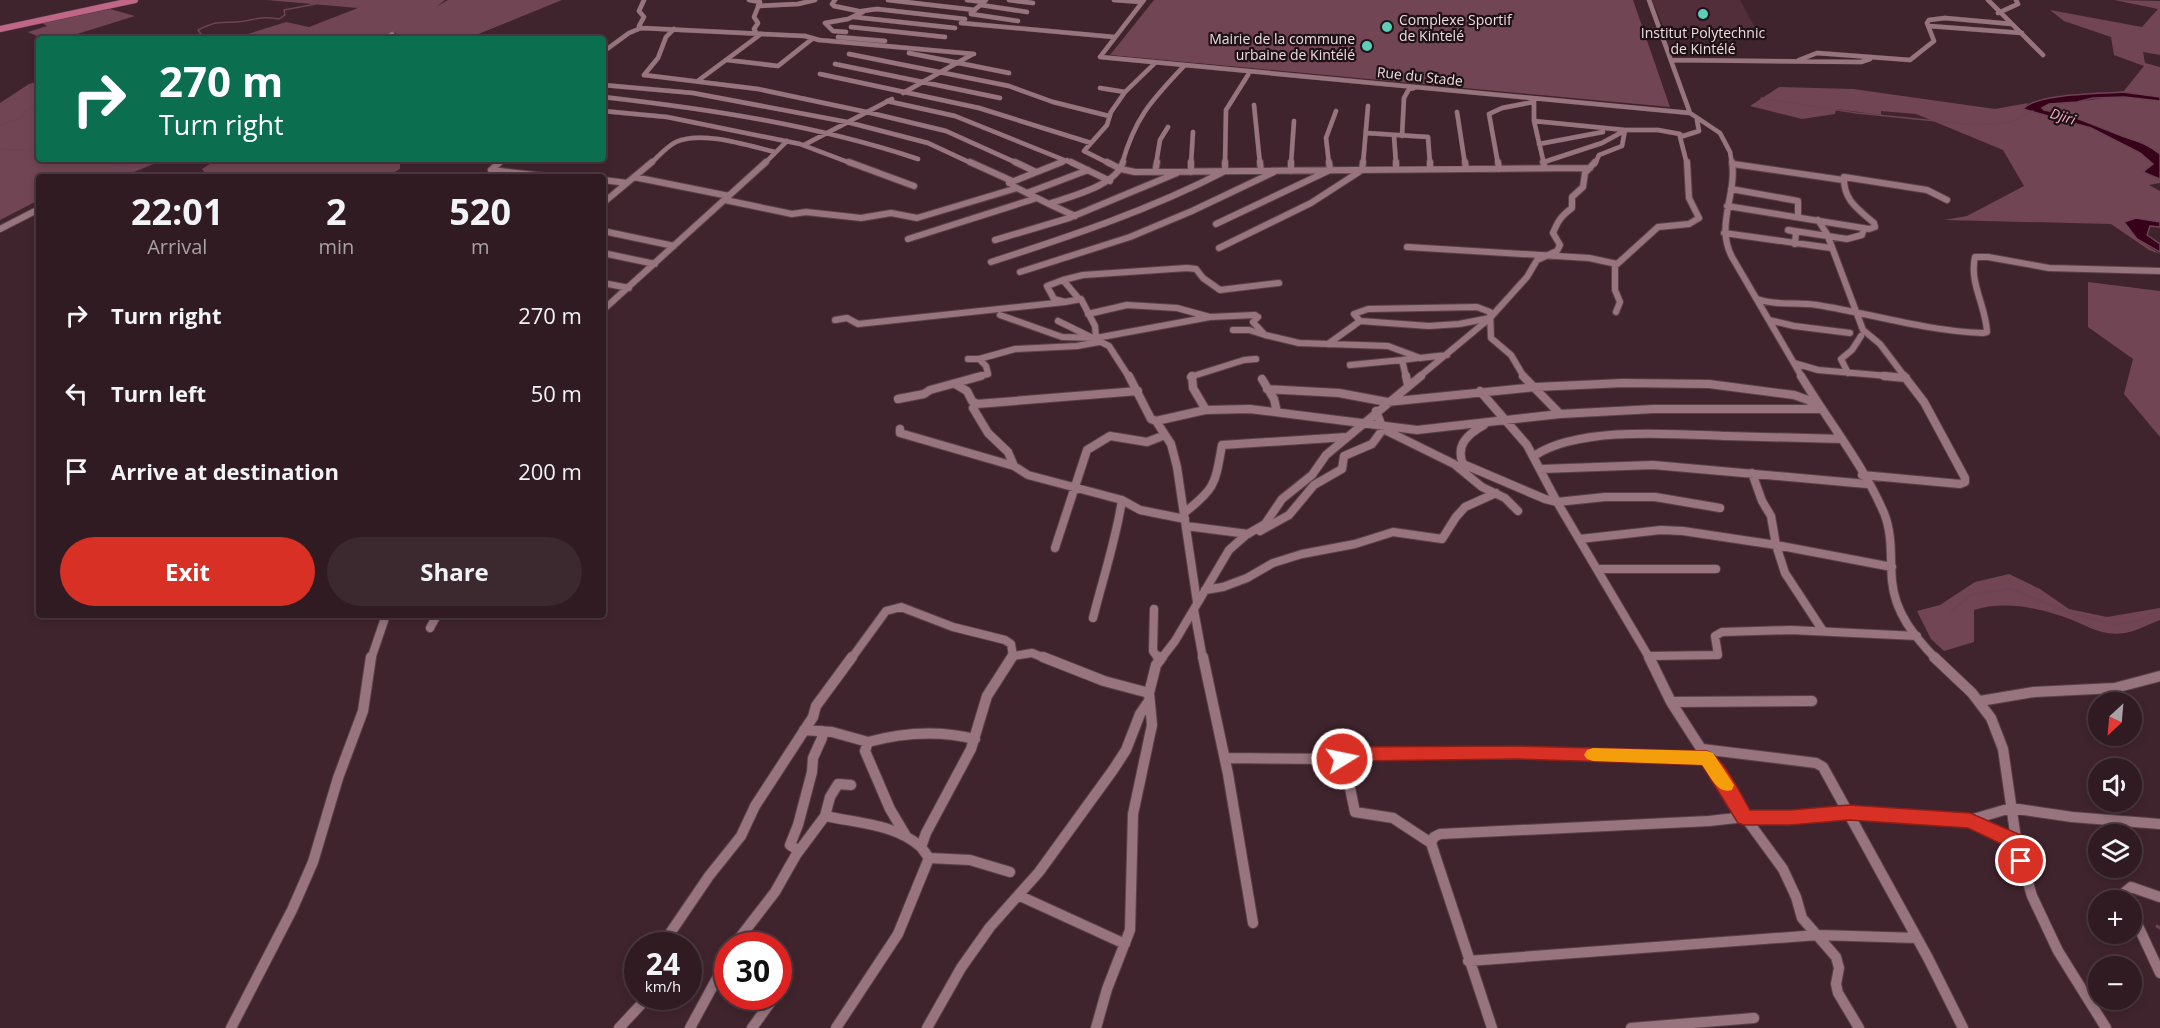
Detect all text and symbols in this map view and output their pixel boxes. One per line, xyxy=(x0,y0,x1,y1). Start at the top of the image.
marker: Institut Polytechnic de Kintélé xyxy=(1696,7,1710,21)
place label: Complexe Sportif de Kintelé xyxy=(1399,10,1513,45)
marker: Complexe Sportif de Kintelé xyxy=(1380,20,1394,34)
place label: Institut Polytechnic de Kintélé xyxy=(1641,23,1765,58)
place label: Mairie de la commune urbaine de Kintélé xyxy=(1209,29,1355,64)
marker: Mairie de la commune urbaine de Kintélé xyxy=(1360,39,1374,53)
text: 270 m xyxy=(159,52,283,109)
icon: right xyxy=(60,60,138,138)
street label: Rue du Stade xyxy=(1376,62,1464,90)
water label: Djiri xyxy=(2048,103,2078,129)
text: Turn right xyxy=(159,106,284,143)
text: 22:01 xyxy=(131,187,224,236)
text: 2 xyxy=(326,187,347,236)
text: 520 xyxy=(449,187,511,236)
text: Arrival xyxy=(147,233,207,260)
text: min xyxy=(318,233,354,260)
text: m xyxy=(471,233,489,260)
icon: right xyxy=(60,299,93,332)
text: Turn right xyxy=(111,300,222,330)
text: 270 m xyxy=(518,300,582,330)
icon: left xyxy=(60,377,93,410)
text: Turn left xyxy=(111,378,206,408)
text: 50 m xyxy=(531,378,582,408)
icon: arrive xyxy=(60,455,93,488)
text: Arrive at destination xyxy=(111,456,339,486)
text: 200 m xyxy=(518,456,582,486)
button: Exit xyxy=(60,537,315,606)
button: Share xyxy=(327,537,582,606)
north arrow xyxy=(2088,692,2142,746)
map controls xyxy=(2088,692,2142,1010)
position arrow xyxy=(1310,727,1374,791)
button: sound xyxy=(2088,758,2142,812)
button: layers xyxy=(2088,824,2142,878)
pin xyxy=(1995,835,2046,886)
icon: arrive xyxy=(2004,844,2037,877)
button: + xyxy=(2088,890,2142,944)
speed limit sign: 30 xyxy=(714,932,792,1010)
text: 24 xyxy=(646,943,680,984)
button: − xyxy=(2088,956,2142,1010)
text: km/h xyxy=(645,976,681,996)

